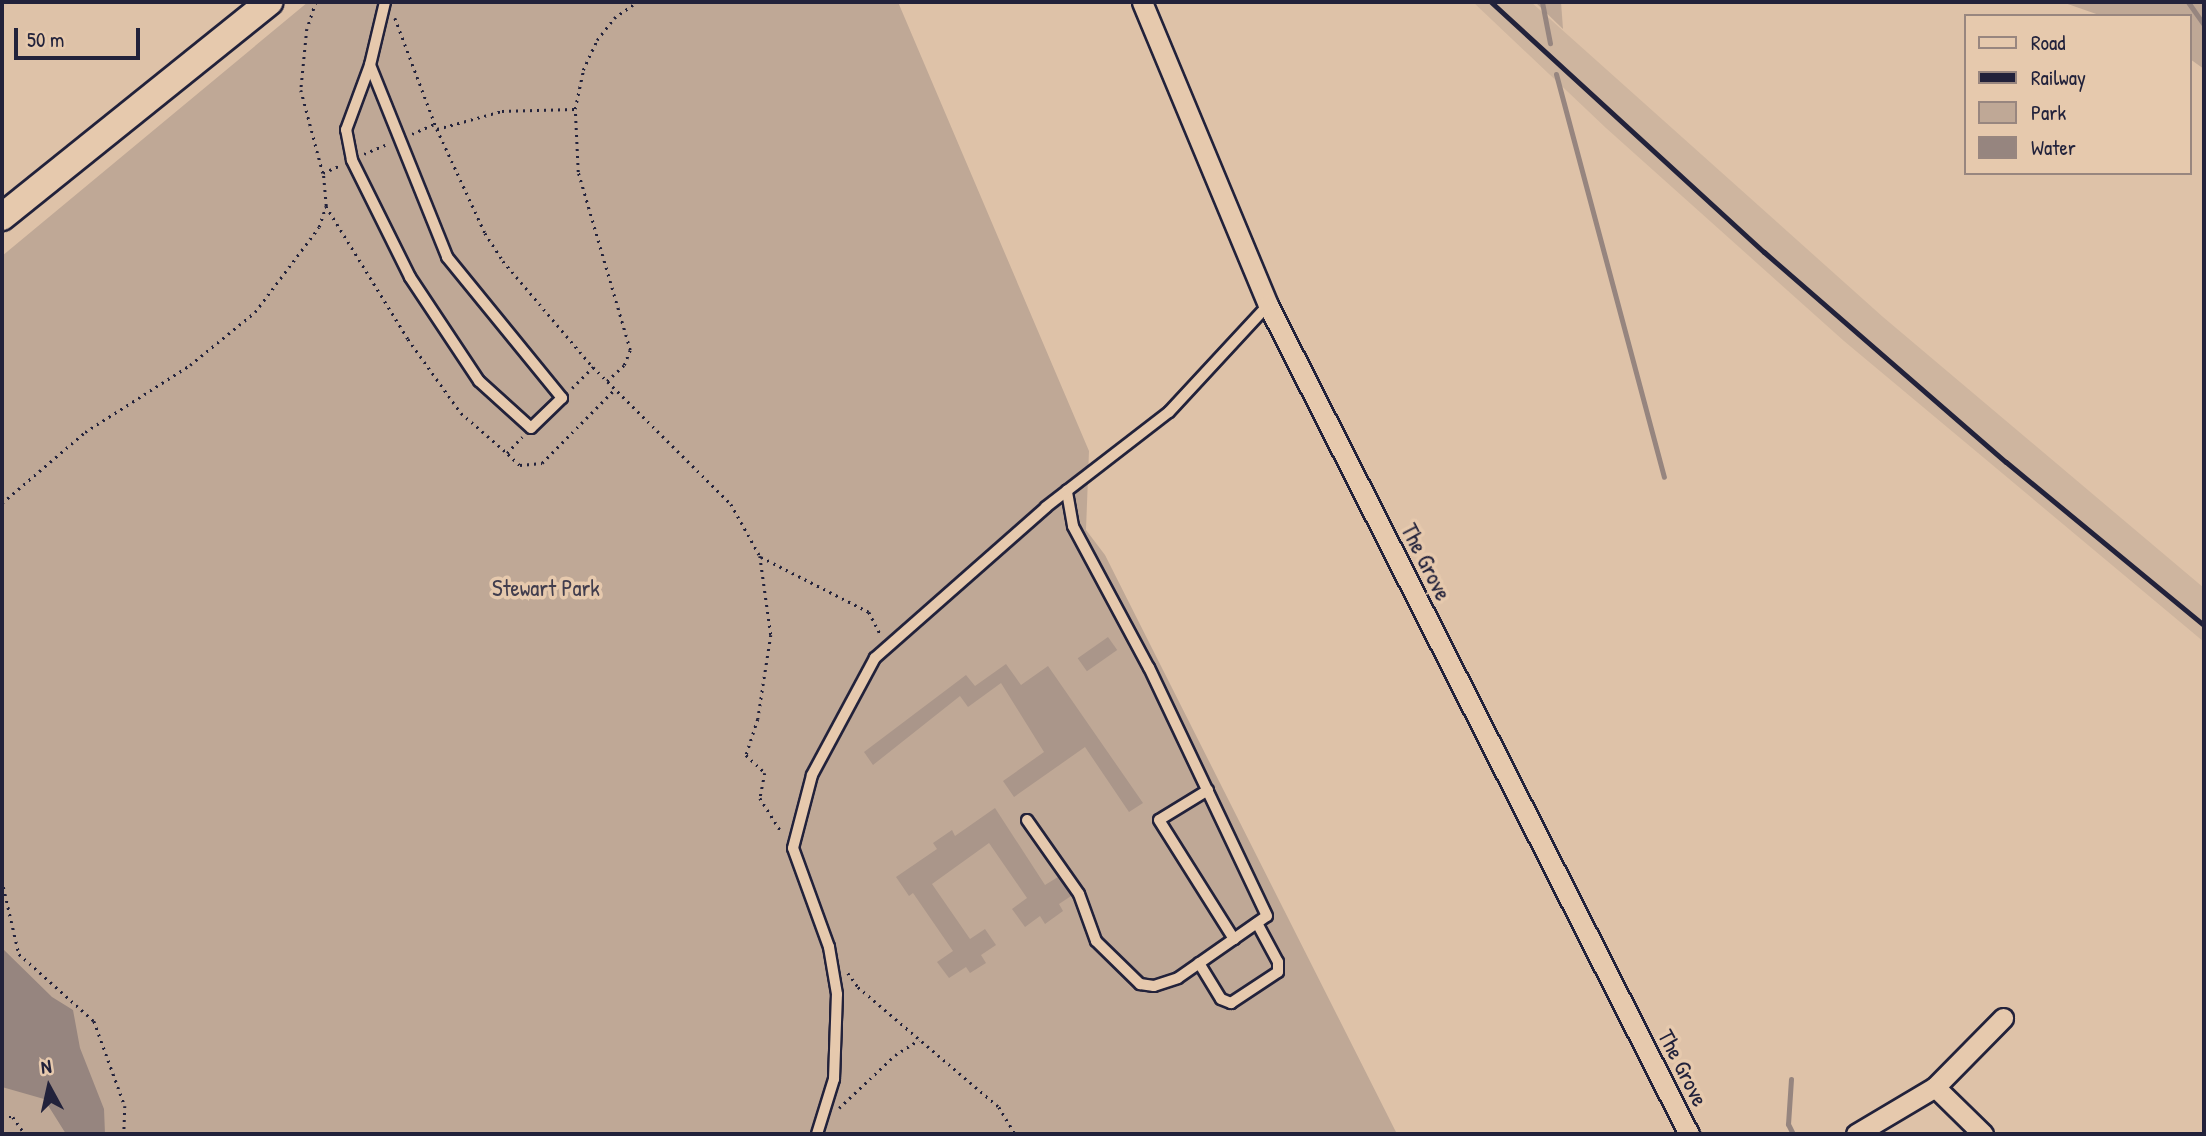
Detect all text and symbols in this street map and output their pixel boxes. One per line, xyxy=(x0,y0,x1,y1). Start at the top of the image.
scale bar xyxy=(18,14,144,58)
legend xyxy=(1965,14,2192,175)
text: 50 m xyxy=(27,25,64,54)
text: Road xyxy=(2031,28,2065,57)
text: Railway xyxy=(2031,63,2086,92)
text: Park xyxy=(2031,98,2066,127)
text: Water xyxy=(2031,133,2076,162)
street label: The Grove xyxy=(1395,519,1457,605)
park label: Stewart Park xyxy=(492,574,600,602)
street label: The Grove xyxy=(1652,1025,1714,1111)
north arrow xyxy=(14,1052,84,1122)
text: N xyxy=(39,1053,53,1080)

